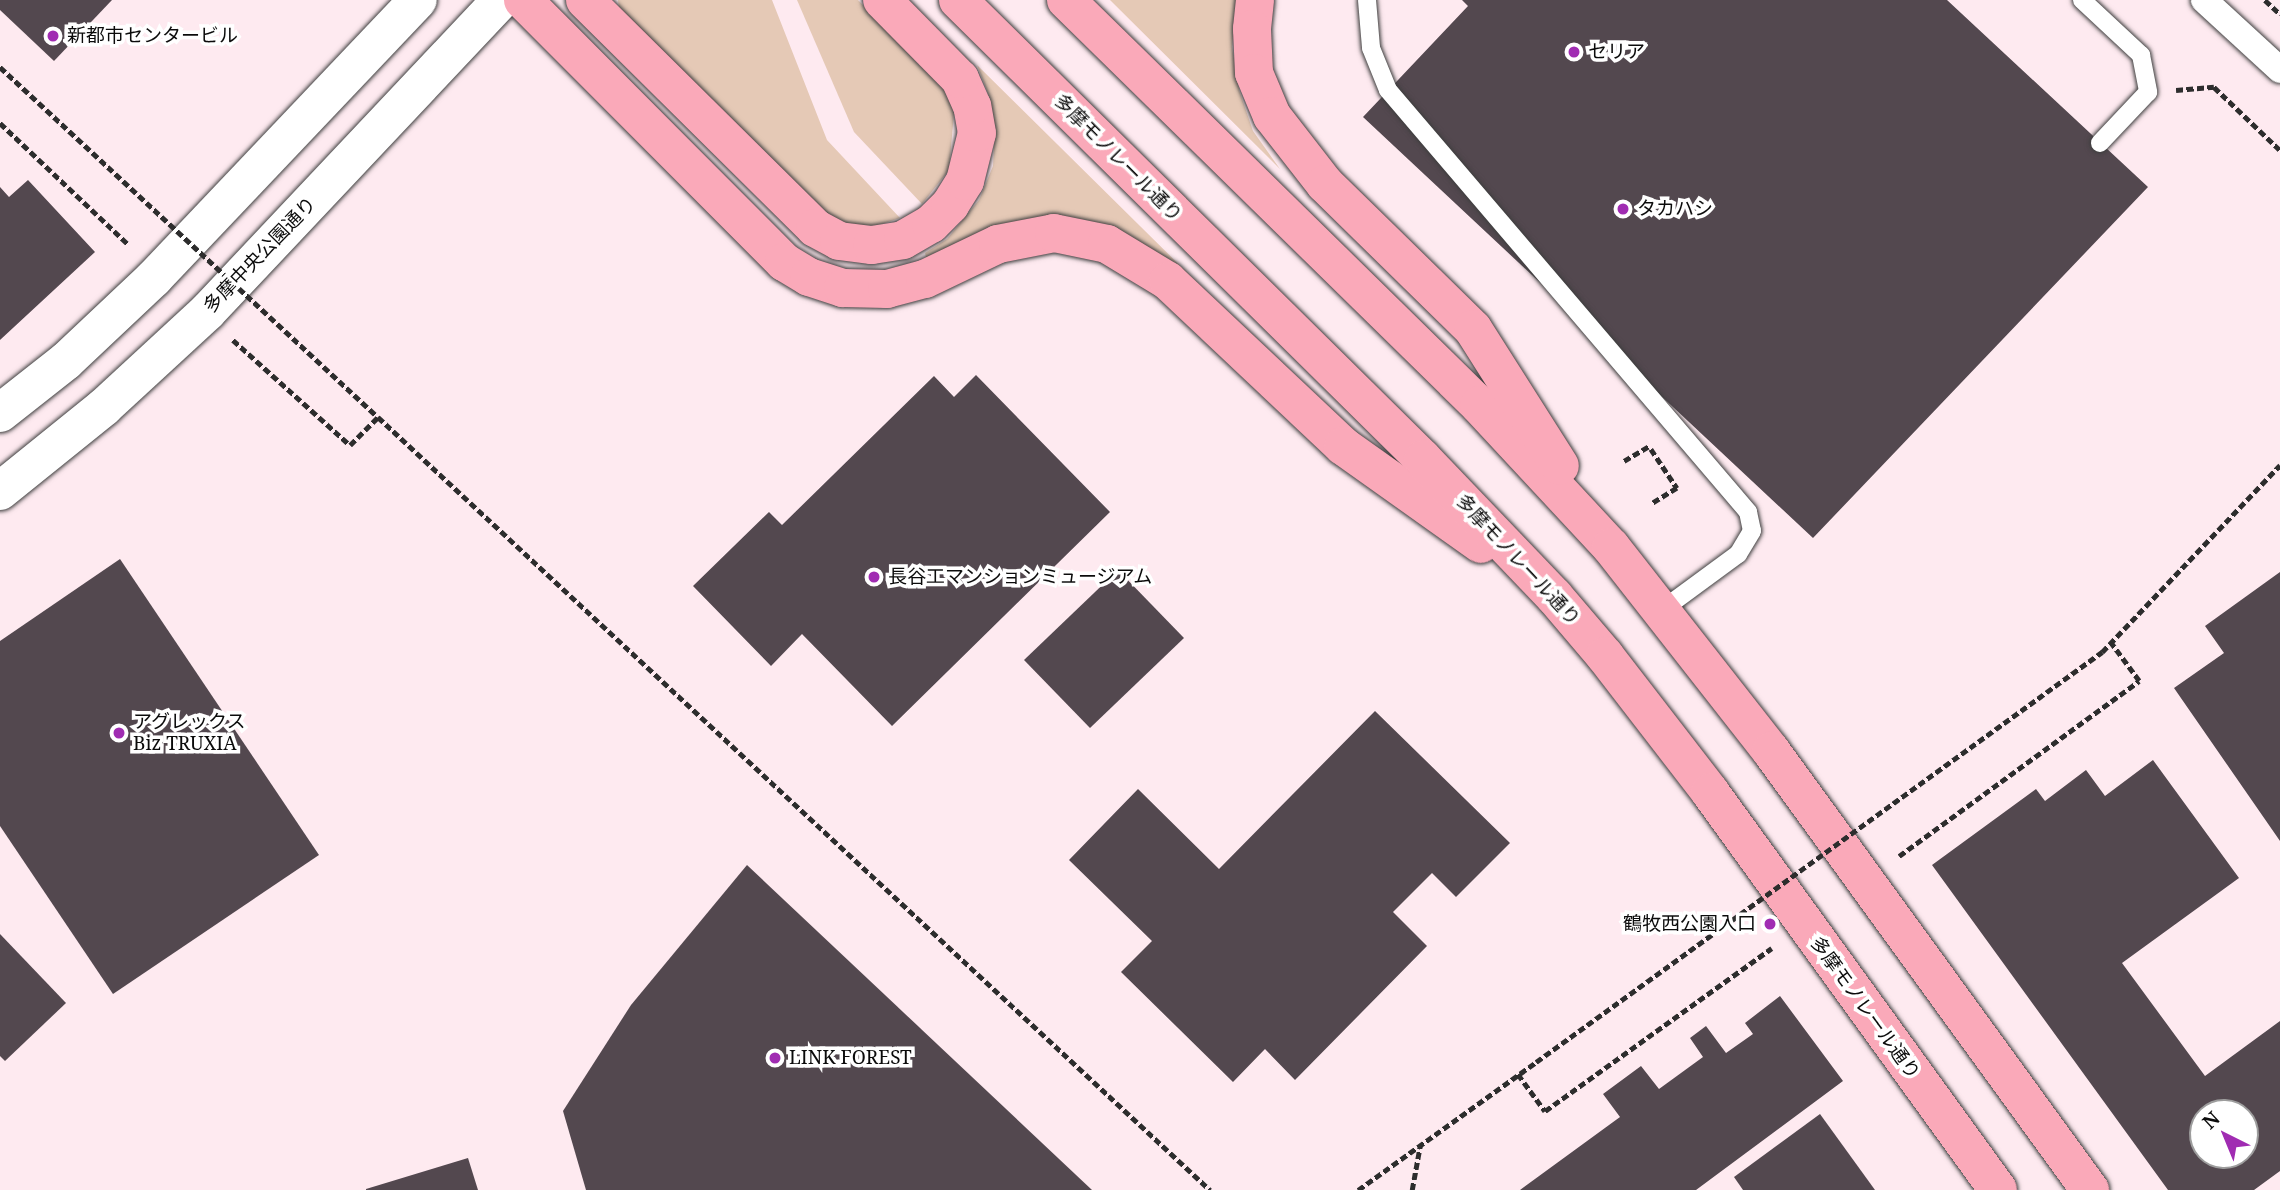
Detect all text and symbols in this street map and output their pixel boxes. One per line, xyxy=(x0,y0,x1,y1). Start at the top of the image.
place label: 新都市センタービル xyxy=(67,25,238,47)
marker: 新都市センタービル xyxy=(45,28,61,44)
place label: セリア xyxy=(1588,41,1645,63)
marker: セリア xyxy=(1566,44,1582,60)
street label: 多摩モノレール通り xyxy=(1049,89,1187,227)
street label: 多摩中央公園通り xyxy=(199,192,321,318)
place label: タカハシ xyxy=(1637,198,1713,220)
marker: タカハシ xyxy=(1615,201,1631,217)
street label: 多摩モノレール通り xyxy=(1451,490,1585,630)
place label: 長谷工マンションミュージアム xyxy=(888,566,1154,588)
marker: 長谷工マンションミュージアム xyxy=(866,569,882,585)
place label: アグレックス Biz TRUXIA xyxy=(133,711,247,755)
marker: アグレックス Biz TRUXIA xyxy=(111,725,127,741)
place label: 鶴牧西公園入口 xyxy=(1623,913,1756,935)
marker: 鶴牧西公園入口 xyxy=(1762,916,1778,932)
street label: 多摩モノレール通り xyxy=(1806,932,1924,1084)
place label: LINK FOREST xyxy=(789,1047,912,1069)
marker: LINK FOREST xyxy=(767,1050,783,1066)
north arrow xyxy=(2189,1099,2259,1169)
text: N xyxy=(2197,1105,2225,1135)

